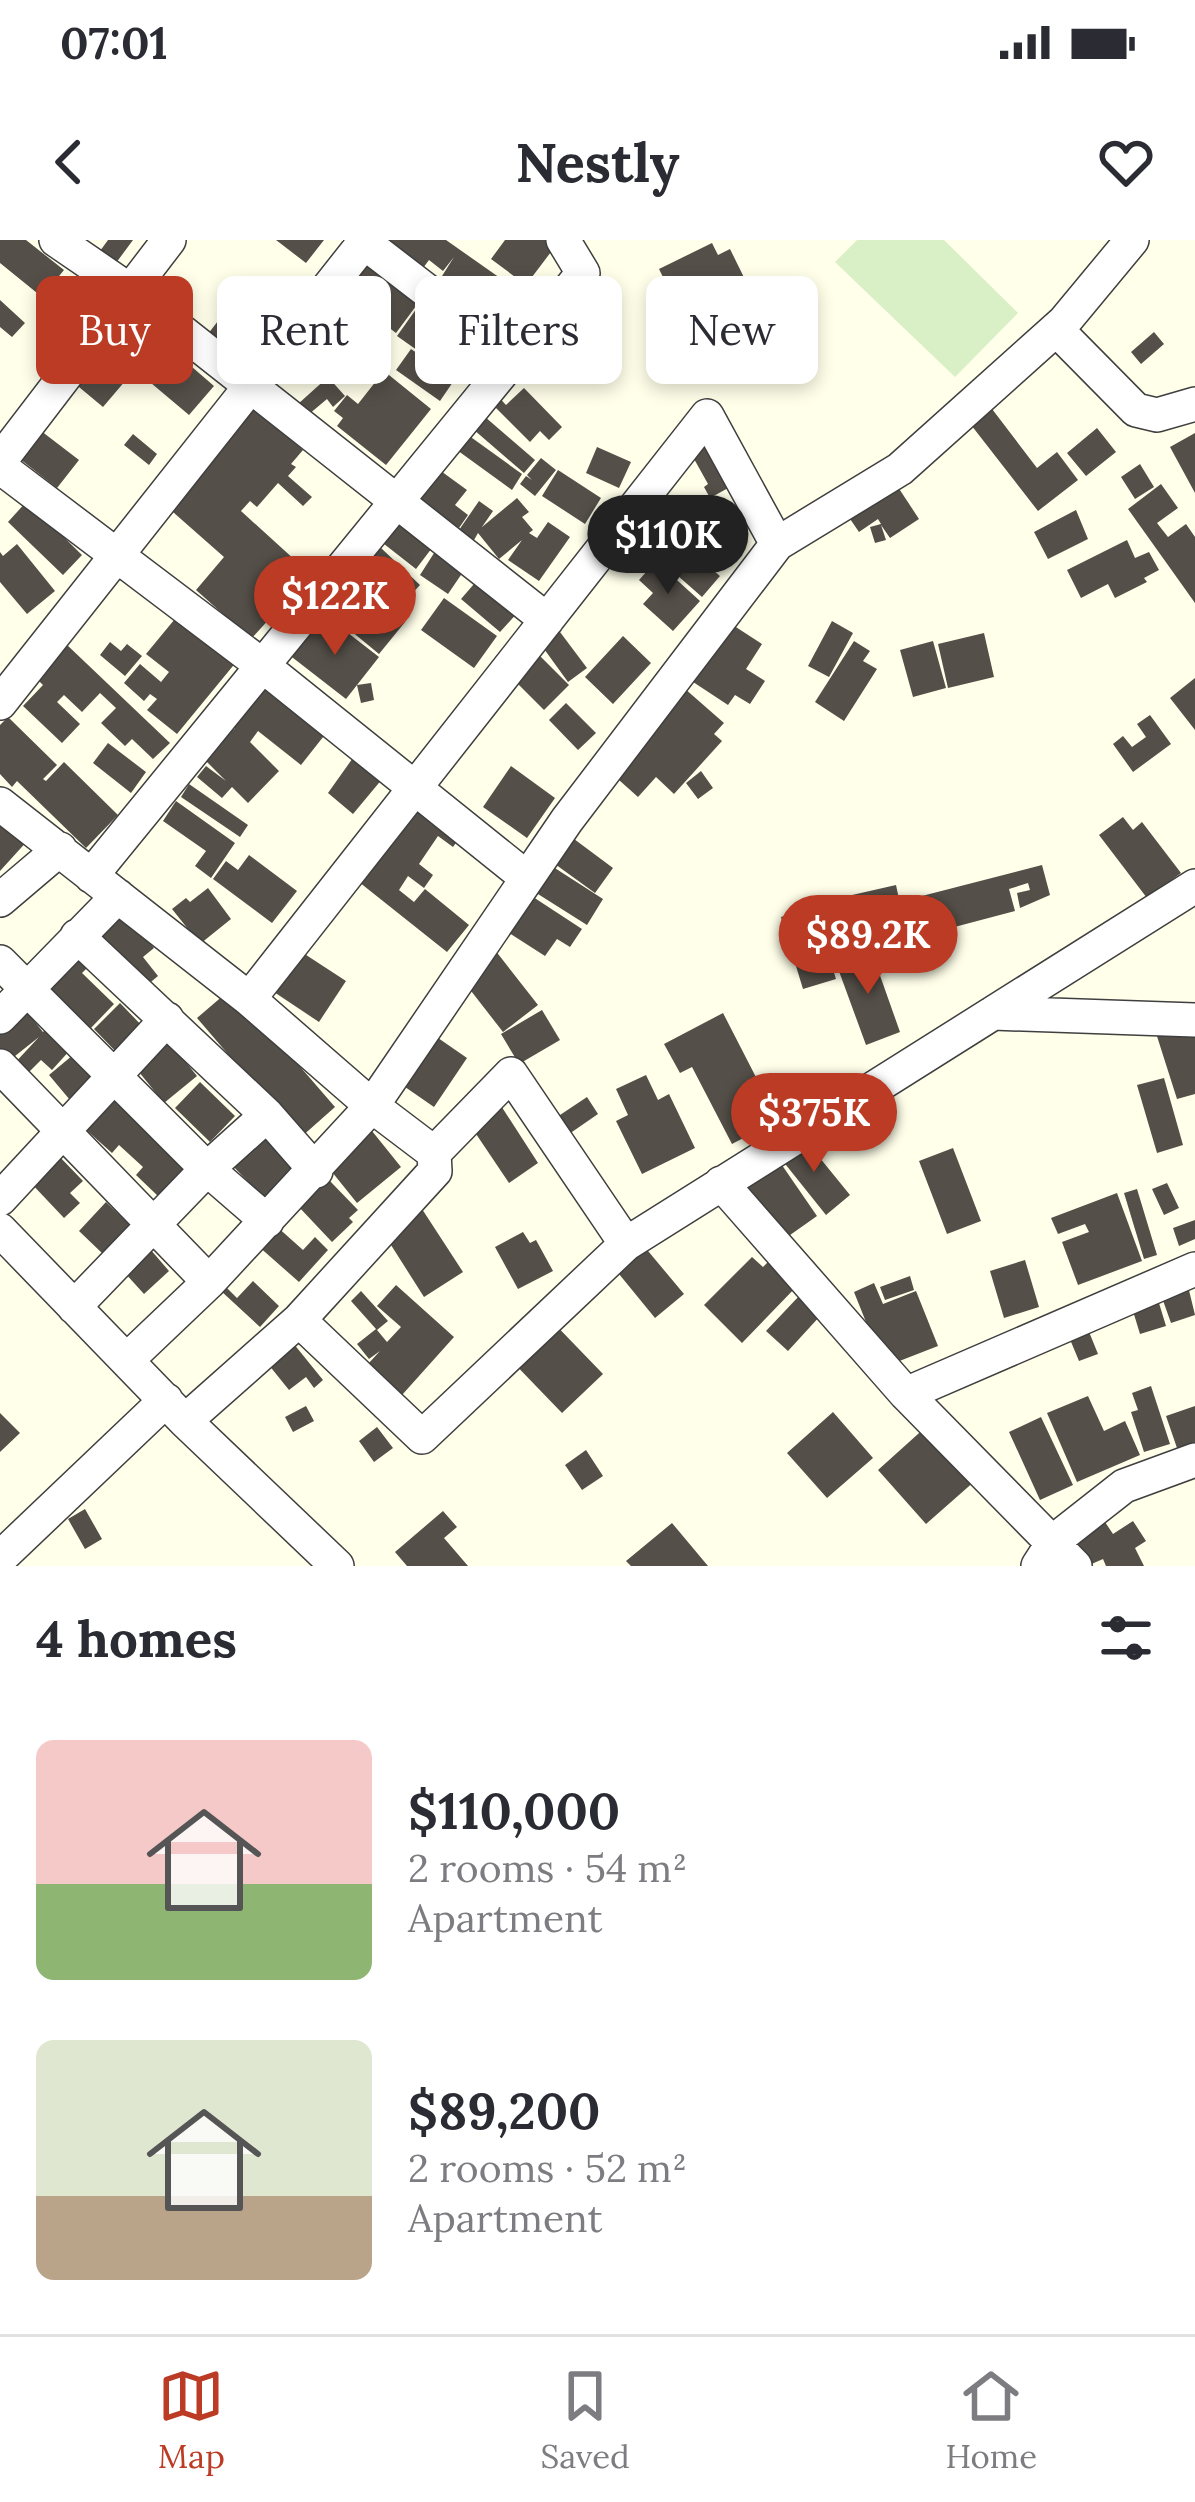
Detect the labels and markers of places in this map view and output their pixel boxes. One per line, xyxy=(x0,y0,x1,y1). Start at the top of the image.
pin: $110K xyxy=(584,495,752,597)
pin: $122K xyxy=(251,556,419,658)
pin: $89.2K xyxy=(770,895,966,997)
pin: $375K xyxy=(730,1073,898,1175)

